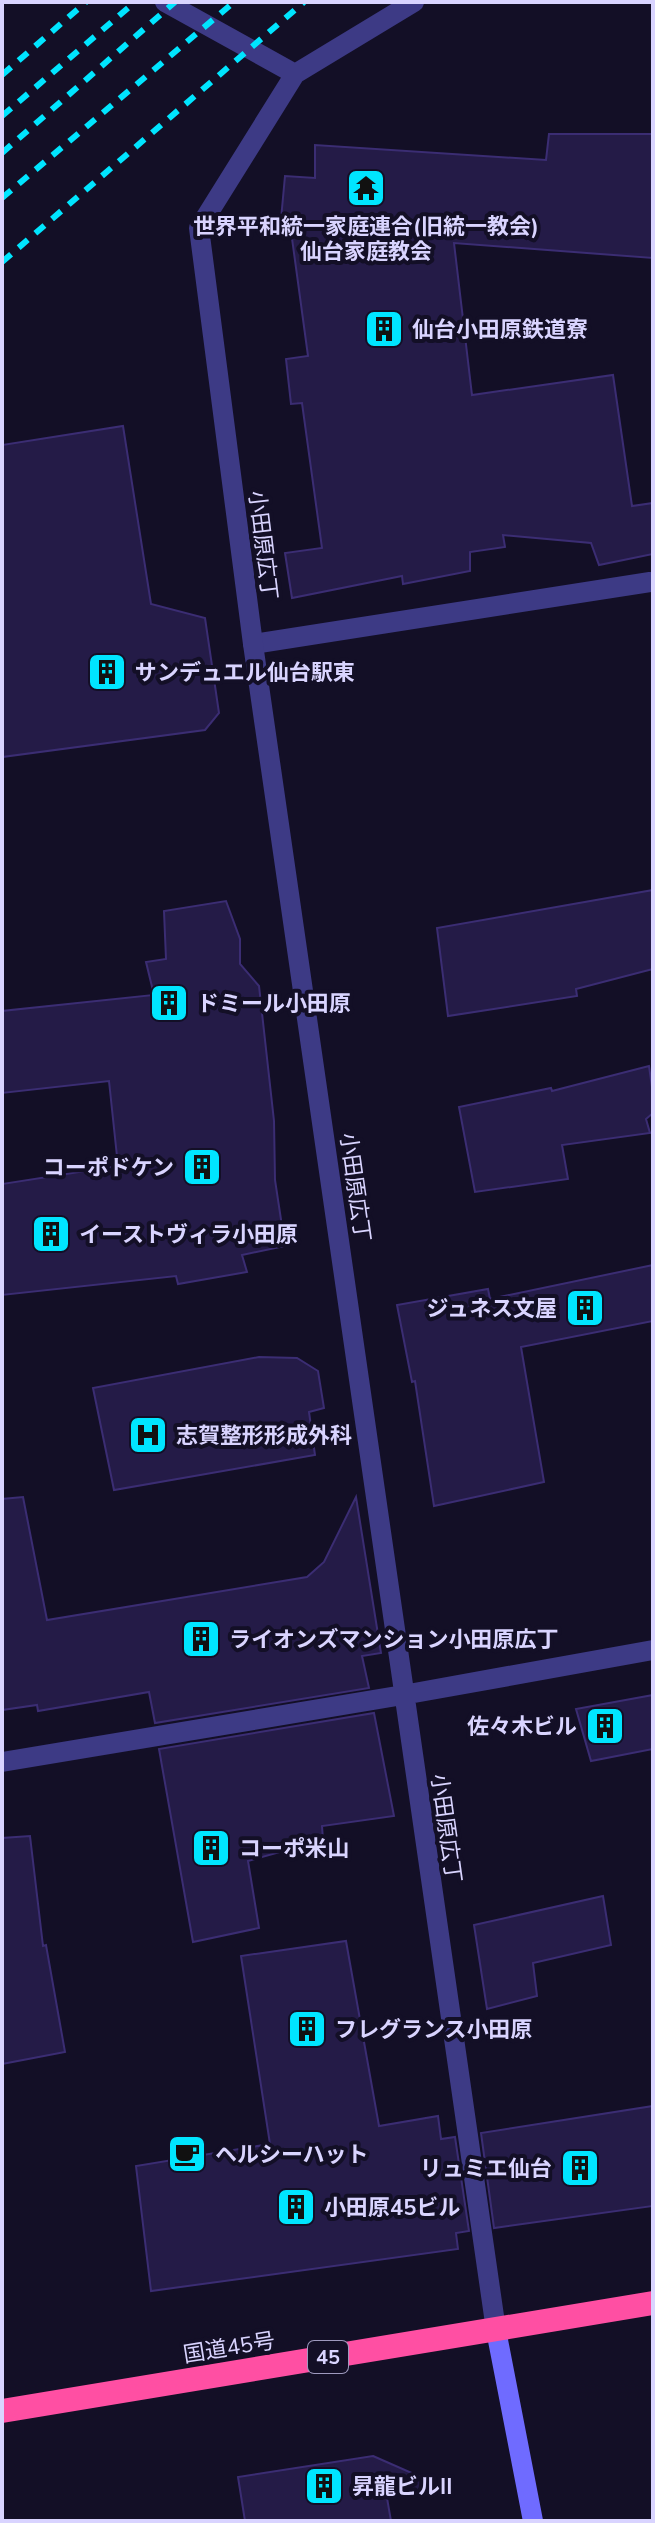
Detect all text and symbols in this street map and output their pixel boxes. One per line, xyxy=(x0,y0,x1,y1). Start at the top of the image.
temple icon: 世界平和統一家庭連合(旧統一教会) 仙台家庭教会 xyxy=(345,167,387,209)
place label: 世界平和統一家庭連合(旧統一教会) 仙台家庭教会 xyxy=(193,212,539,267)
building icon: 仙台小田原鉄道寮 xyxy=(363,308,405,350)
place label: 仙台小田原鉄道寮 xyxy=(412,315,588,345)
street label: 小田原広丁 xyxy=(241,489,285,602)
building icon: サンデュエル仙台駅東 xyxy=(86,651,128,693)
place label: サンデュエル仙台駅東 xyxy=(135,658,355,688)
building icon: ドミール小田原 xyxy=(148,982,190,1024)
place label: ドミール小田原 xyxy=(197,989,351,1019)
street label: 小田原広丁 xyxy=(333,1131,378,1244)
building icon: コーポドケン xyxy=(181,1146,223,1188)
place label: コーポドケン xyxy=(43,1153,174,1183)
building icon: イーストヴィラ小田原 xyxy=(30,1213,72,1255)
place label: イーストヴィラ小田原 xyxy=(79,1220,298,1250)
building icon: ジュネス文屋 xyxy=(564,1287,606,1329)
place label: ジュネス文屋 xyxy=(427,1294,557,1324)
hospital icon: 志賀整形形成外科 xyxy=(127,1414,169,1456)
place label: 志賀整形形成外科 xyxy=(176,1421,352,1451)
building icon: ライオンズマンション小田原広丁 xyxy=(180,1618,222,1660)
place label: ライオンズマンション小田原広丁 xyxy=(229,1625,559,1655)
building icon: 佐々木ビル xyxy=(584,1705,626,1747)
place label: 佐々木ビル xyxy=(467,1712,577,1742)
street label: 小田原広丁 xyxy=(424,1772,469,1885)
building icon: コーポ米山 xyxy=(190,1827,232,1869)
place label: コーポ米山 xyxy=(239,1834,349,1864)
building icon: フレグランス小田原 xyxy=(286,2008,328,2050)
place label: フレグランス小田原 xyxy=(335,2015,533,2045)
cafe icon: ヘルシーハット xyxy=(166,2133,208,2175)
place label: ヘルシーハット xyxy=(215,2140,369,2170)
building icon: リュミエ仙台 xyxy=(559,2147,601,2189)
place label: リュミエ仙台 xyxy=(420,2154,552,2184)
building icon: 小田原45ビル xyxy=(275,2186,317,2228)
place label: 小田原45ビル xyxy=(324,2193,460,2223)
street label: 国道45号 xyxy=(181,2326,277,2370)
road number: 45 xyxy=(308,2341,348,2373)
building icon: 昇龍ビルII xyxy=(303,2465,345,2507)
place label: 昇龍ビルII xyxy=(352,2472,452,2502)

